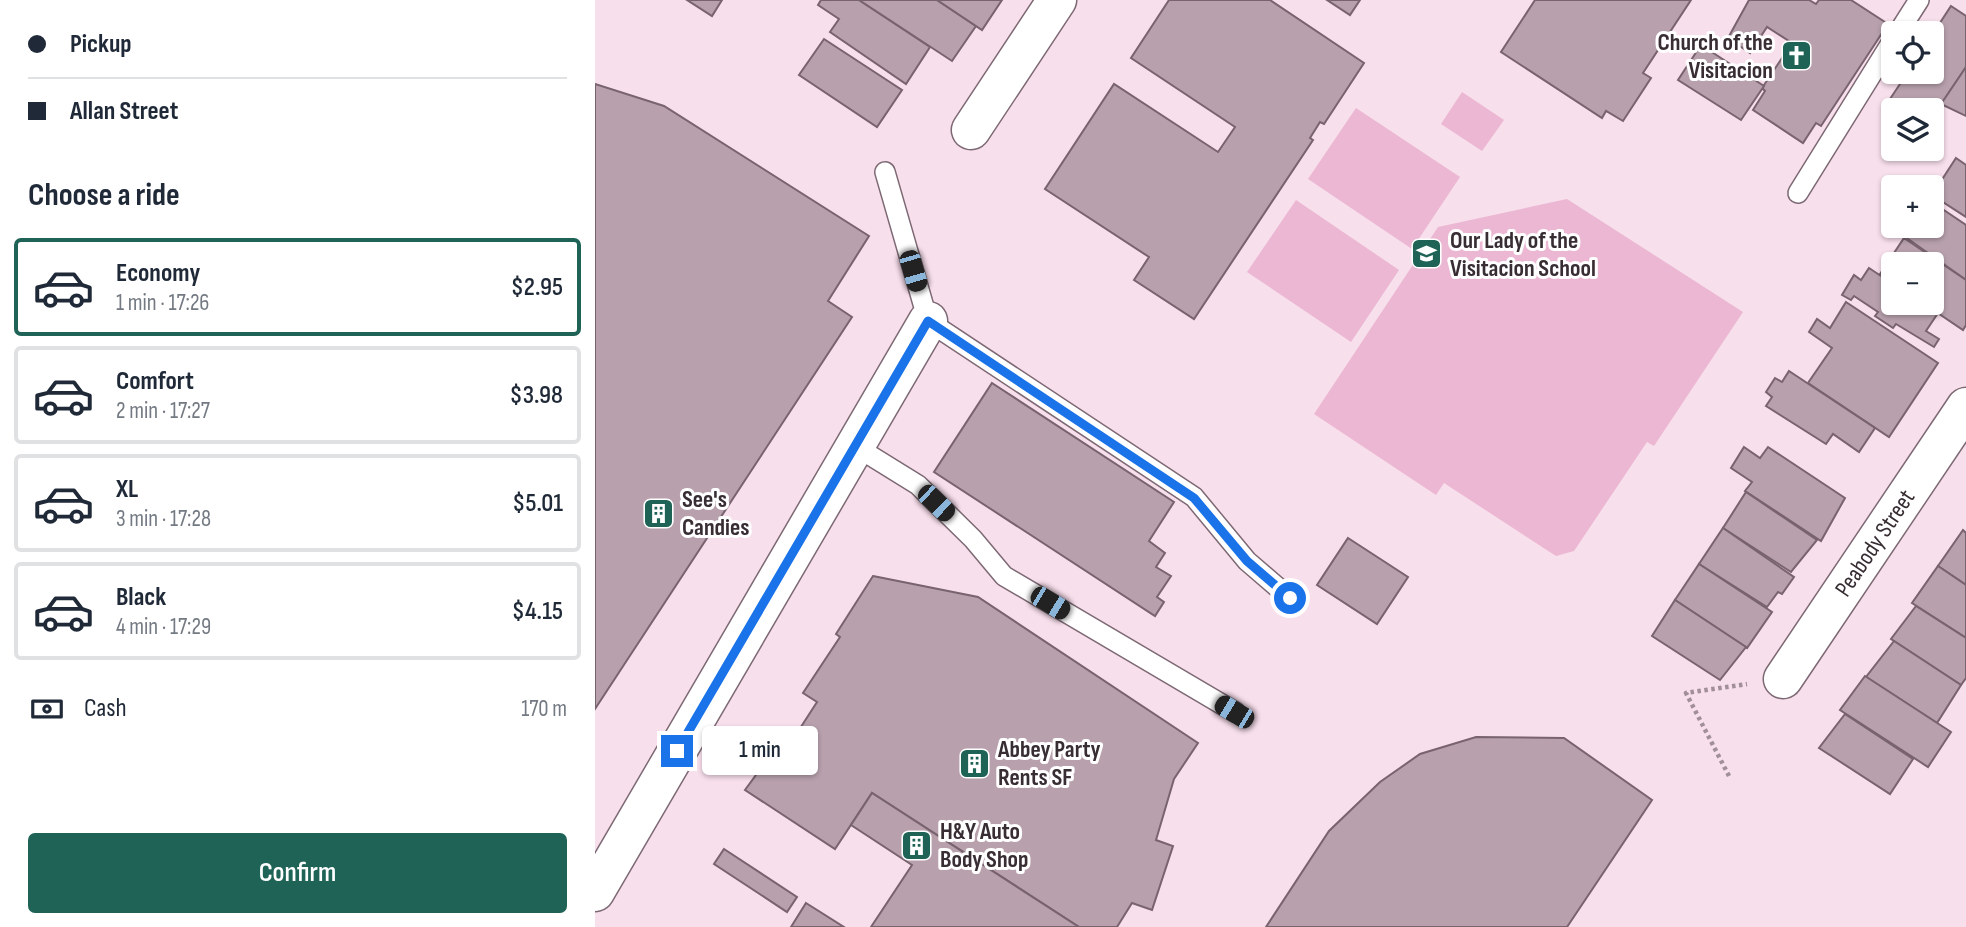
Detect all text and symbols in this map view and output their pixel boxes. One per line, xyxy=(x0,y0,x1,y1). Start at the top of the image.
map controls xyxy=(1881,21,1944,315)
button: locate xyxy=(1881,21,1944,84)
place label: Church of the Visitacion xyxy=(1657,28,1773,85)
text: Pickup xyxy=(70,29,132,60)
church icon: Church of the Visitacion xyxy=(1779,39,1813,73)
text: Allan Street xyxy=(70,96,178,127)
button: layers xyxy=(1881,98,1944,161)
button: + xyxy=(1881,175,1944,238)
text: Choose a ride xyxy=(28,176,180,215)
place label: Our Lady of the Visitacion School xyxy=(1450,226,1596,283)
school or university icon: Our Lady of the Visitacion School xyxy=(1410,237,1444,271)
car xyxy=(898,248,929,294)
button: − xyxy=(1881,252,1944,315)
icon: car xyxy=(32,256,95,319)
text: Economy xyxy=(116,258,200,289)
text: $2.95 xyxy=(511,272,563,303)
text: 1 min · 17:26 xyxy=(116,289,209,317)
icon: car xyxy=(32,364,95,427)
text: Comfort xyxy=(116,366,194,397)
text: $3.98 xyxy=(510,380,563,411)
text: 2 min · 17:27 xyxy=(116,397,210,425)
icon: car xyxy=(32,472,95,535)
text: XL xyxy=(116,474,138,505)
car xyxy=(914,481,959,525)
street label: Peabody Street xyxy=(1828,484,1921,602)
place label: See's Candies xyxy=(682,485,749,542)
text: $5.01 xyxy=(512,488,563,519)
building icon: See's Candies xyxy=(642,496,676,530)
text: 3 min · 17:28 xyxy=(116,505,211,533)
icon: car xyxy=(32,580,95,643)
text: Black xyxy=(116,582,166,613)
route start xyxy=(1274,582,1306,614)
car xyxy=(1027,583,1074,623)
text: $4.15 xyxy=(512,596,563,627)
text: 4 min · 17:29 xyxy=(116,613,211,641)
icon: cash xyxy=(28,690,66,728)
car xyxy=(1211,692,1258,732)
text: Cash xyxy=(84,693,127,724)
text: 170 m xyxy=(521,695,567,723)
callout: 1 min xyxy=(701,726,817,776)
route end xyxy=(661,735,693,767)
place label: Abbey Party Rents SF xyxy=(997,735,1101,792)
text: 1 min xyxy=(739,736,781,764)
building icon: Abbey Party Rents SF xyxy=(958,746,992,780)
place label: H&Y Auto Body Shop xyxy=(940,817,1028,874)
building icon: H&Y Auto Body Shop xyxy=(900,828,934,862)
button: Confirm xyxy=(28,833,567,913)

